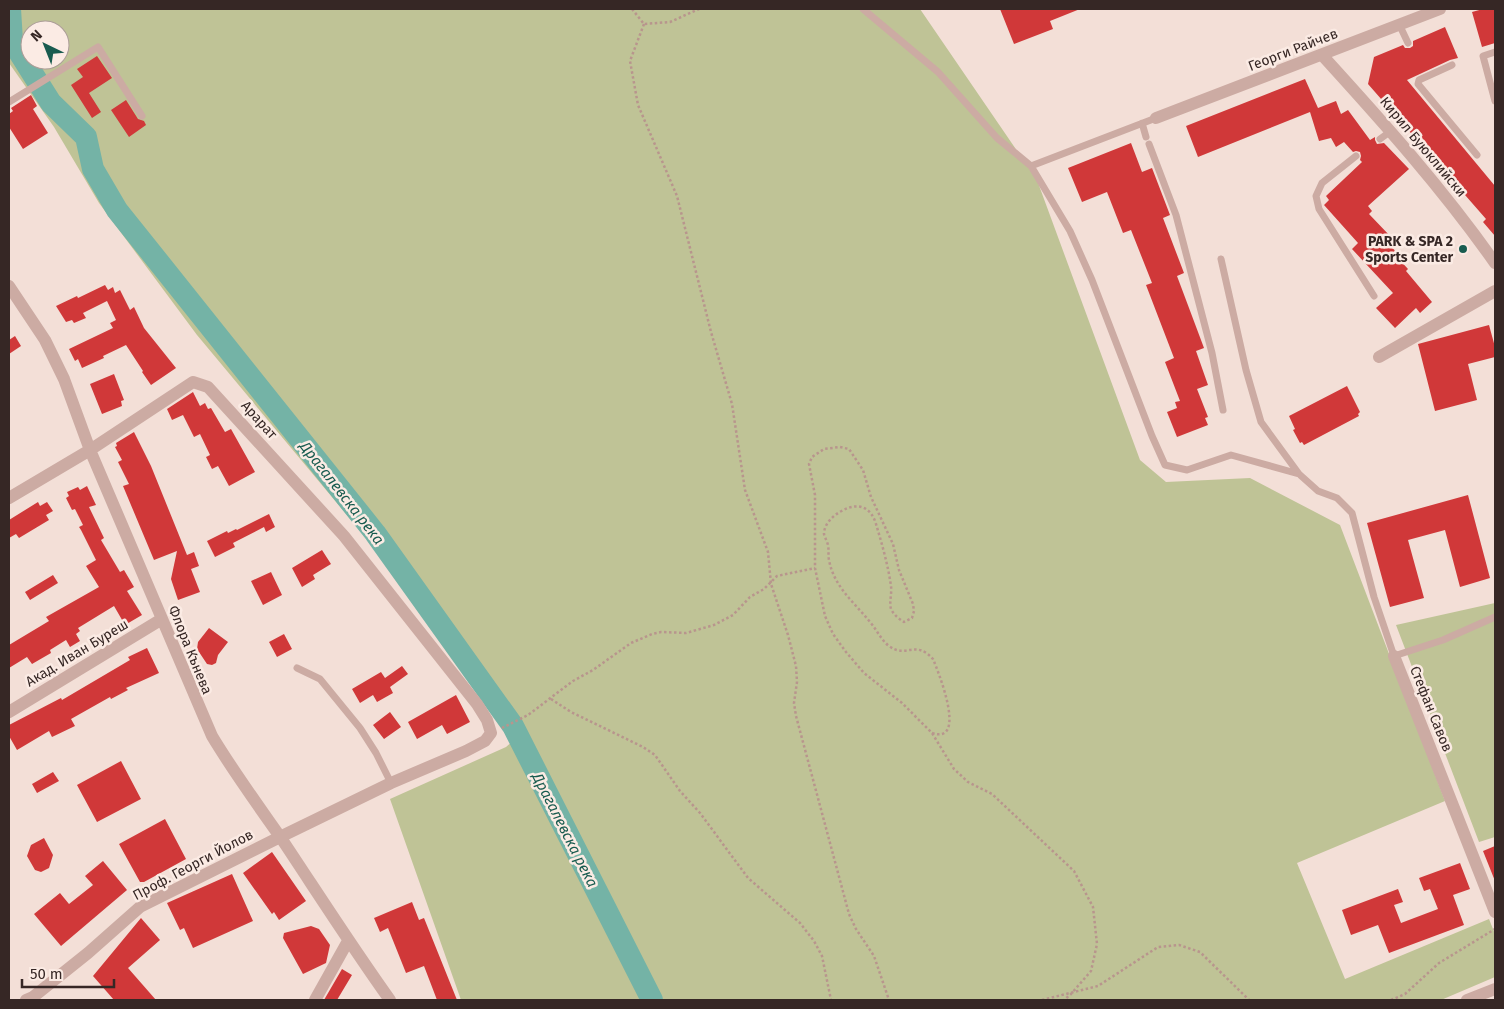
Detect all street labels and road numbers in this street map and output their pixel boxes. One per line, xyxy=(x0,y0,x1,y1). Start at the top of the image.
street label: Георги Райчев xyxy=(1246,25,1340,75)
street label: Кирил Буюклийски xyxy=(1376,93,1470,201)
street label: Арарат xyxy=(237,397,281,443)
street label: Флора Кънева xyxy=(164,603,216,697)
street label: Акад. Иван Буреш xyxy=(23,616,131,690)
street label: Стефан Савов xyxy=(1406,664,1456,754)
street label: Проф. Георги Йолов xyxy=(130,826,256,904)

